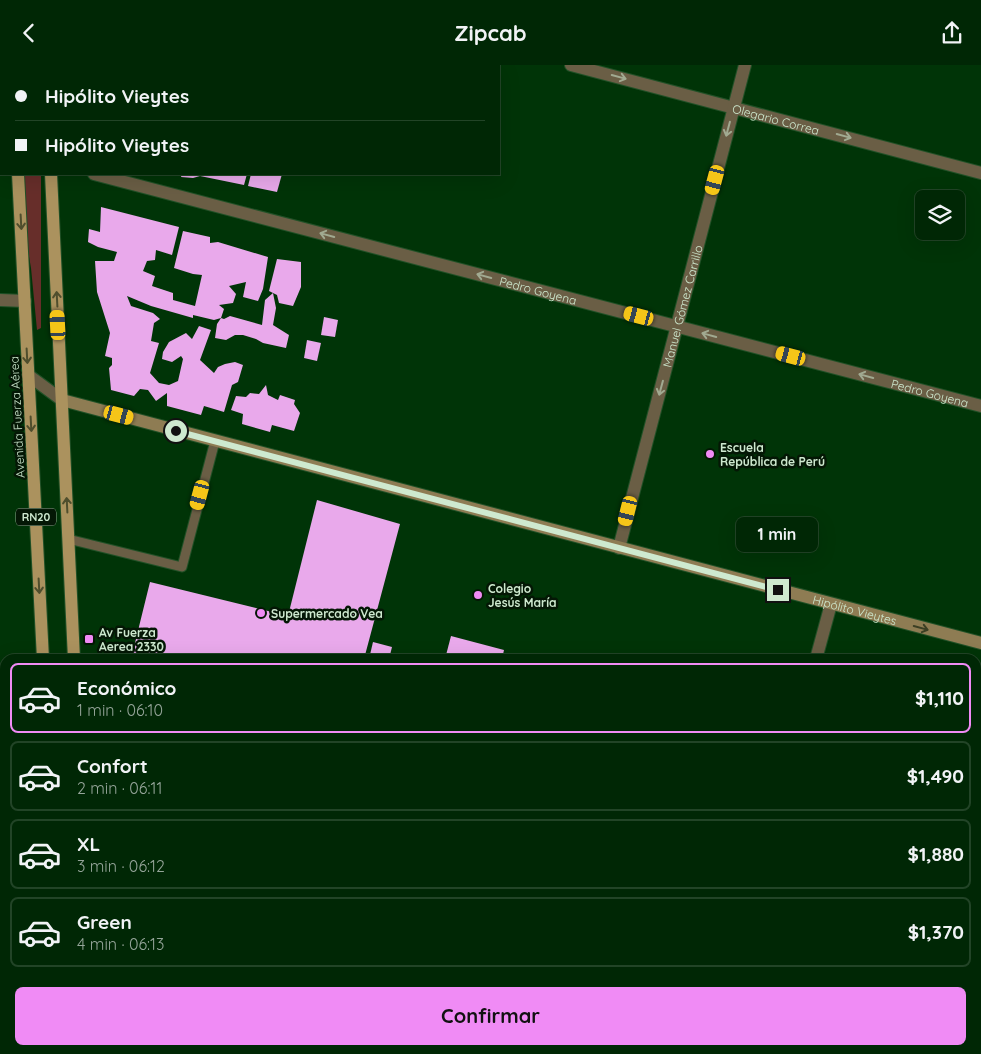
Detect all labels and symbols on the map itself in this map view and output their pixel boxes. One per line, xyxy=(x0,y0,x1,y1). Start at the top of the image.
one-way arrow xyxy=(610,73,626,82)
street label: Olegario Correa xyxy=(731,100,821,138)
one-way arrow xyxy=(723,121,732,137)
one-way arrow xyxy=(835,132,851,142)
car xyxy=(703,164,726,196)
one-way arrow xyxy=(16,214,25,230)
one-way arrow xyxy=(319,229,335,239)
street label: Manuel Gómez Carrillo xyxy=(659,243,705,369)
one-way arrow xyxy=(477,271,493,280)
street label: Pedro Goyena xyxy=(498,273,578,307)
one-way arrow xyxy=(52,291,61,307)
car xyxy=(622,305,655,327)
car xyxy=(49,310,66,340)
one-way arrow xyxy=(701,329,717,339)
car xyxy=(774,345,807,367)
one-way arrow xyxy=(23,348,32,364)
street label: Avenida Fuerza Aérea xyxy=(6,356,28,478)
one-way arrow xyxy=(859,371,875,380)
street label: Pedro Goyena xyxy=(890,375,970,410)
one-way arrow xyxy=(655,379,665,395)
car xyxy=(102,404,135,426)
one-way arrow xyxy=(26,416,35,432)
route start xyxy=(165,420,187,442)
place label: Escuela República de Perú xyxy=(720,440,825,469)
marker: Escuela República de Perú xyxy=(704,448,716,460)
car xyxy=(188,479,211,511)
car xyxy=(617,495,638,527)
one-way arrow xyxy=(62,497,71,513)
road number: RN20 xyxy=(16,509,56,526)
callout: 1 min xyxy=(737,517,819,553)
one-way arrow xyxy=(35,578,44,594)
route end xyxy=(767,579,789,601)
place label: Colegio Jesús María xyxy=(488,581,557,610)
marker: Colegio Jesús María xyxy=(472,589,484,601)
street label: Hipólito Vieytes xyxy=(811,591,899,628)
place label: Supermercado Vea xyxy=(271,606,383,621)
marker: Supermercado Vea xyxy=(255,607,267,619)
one-way arrow xyxy=(912,623,928,633)
place label: Av Fuerza Aerea 2330 xyxy=(99,625,164,654)
marker: Av Fuerza Aerea 2330 xyxy=(83,633,95,645)

